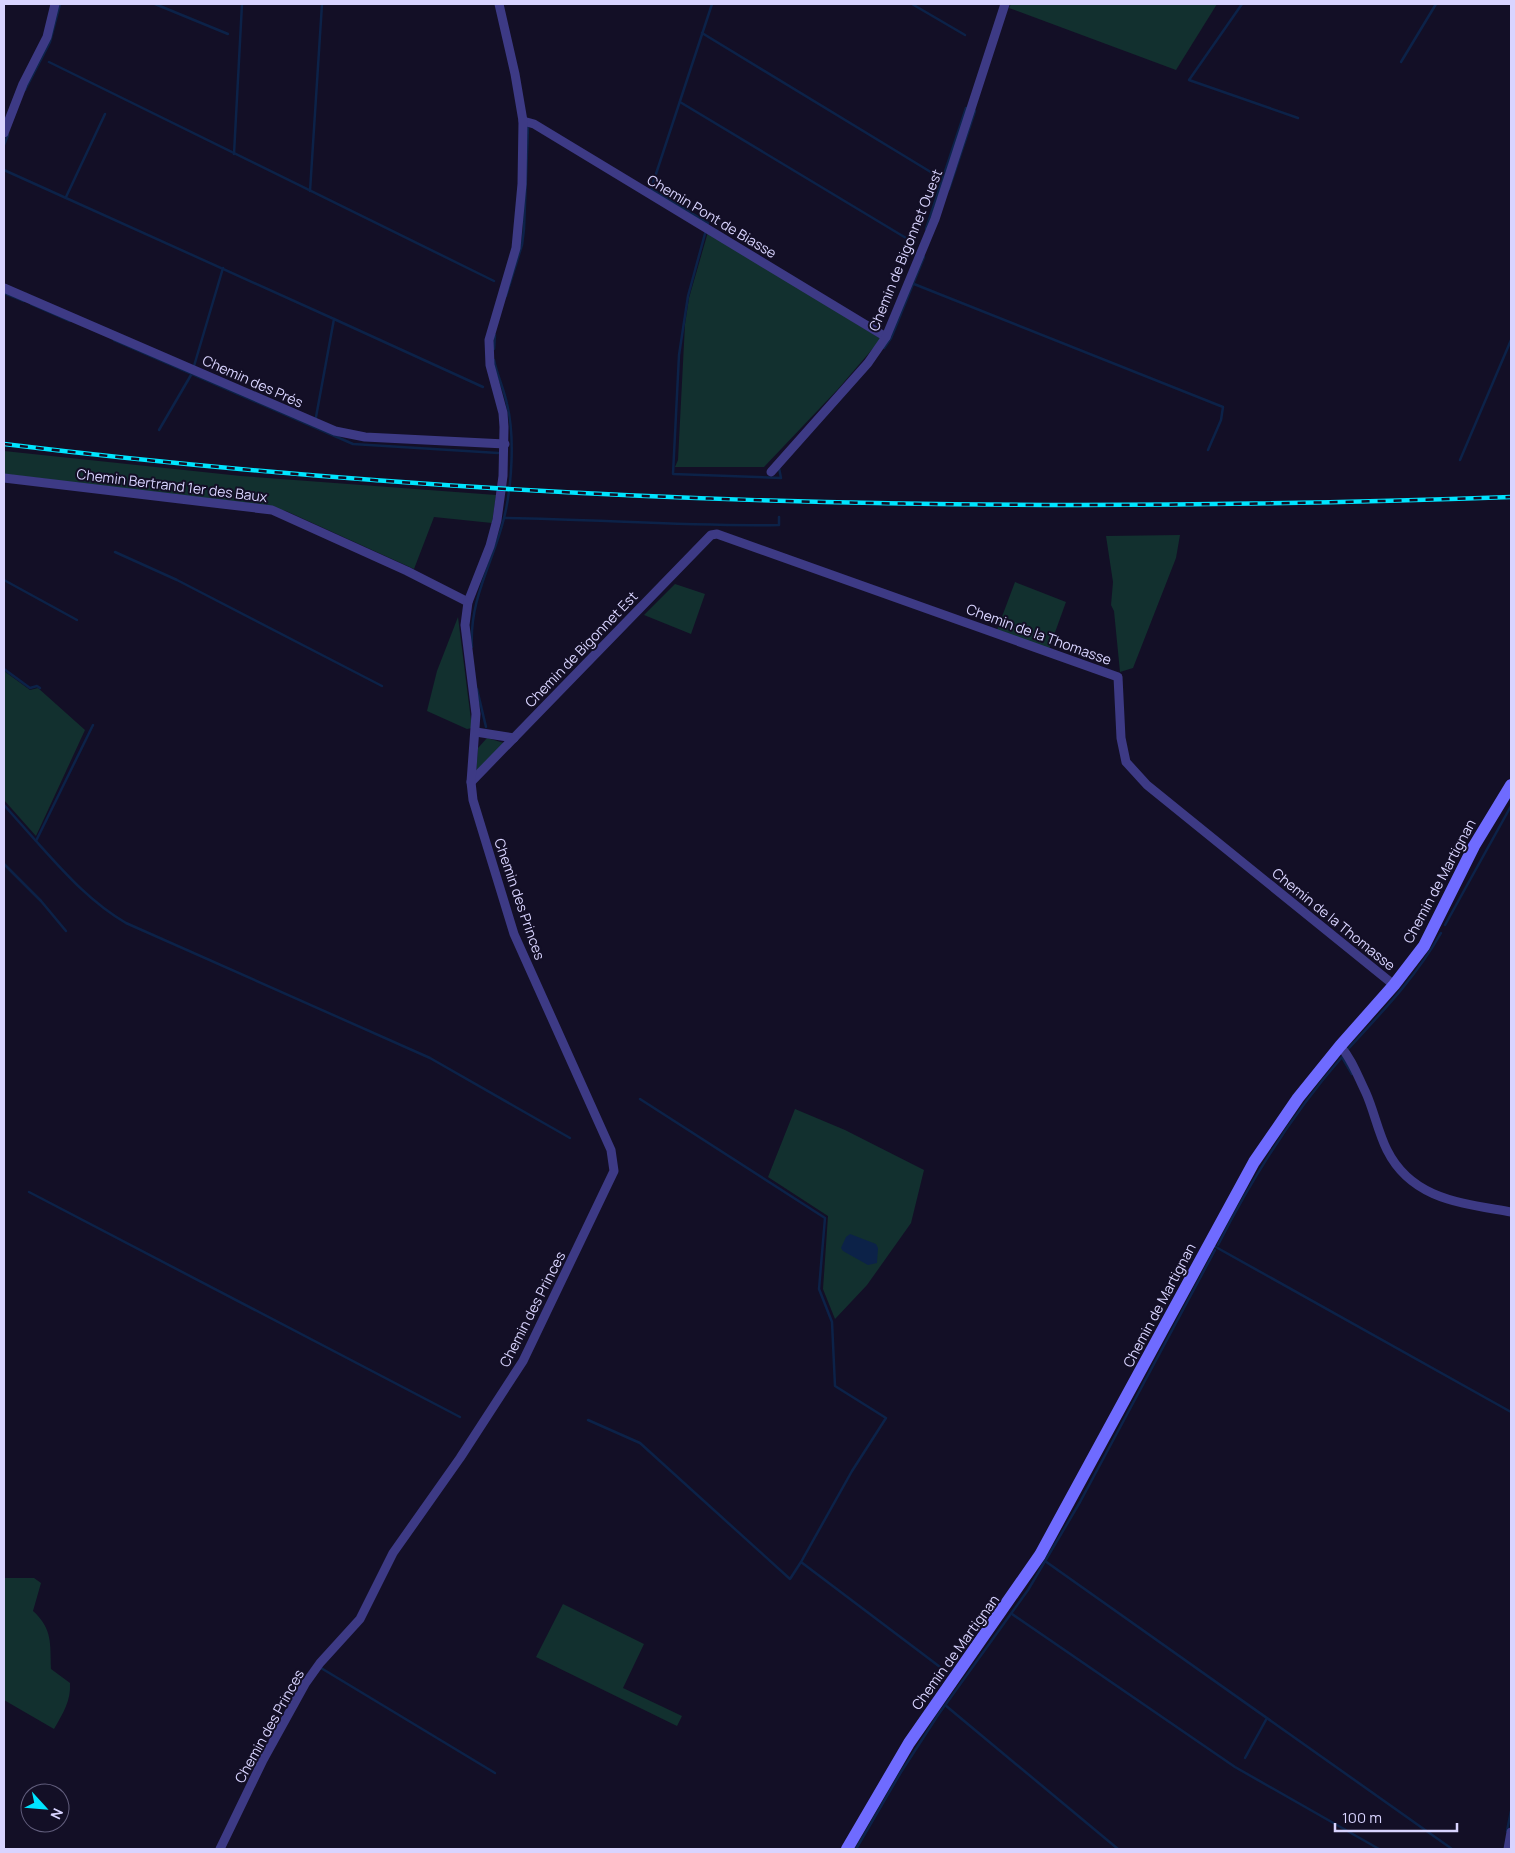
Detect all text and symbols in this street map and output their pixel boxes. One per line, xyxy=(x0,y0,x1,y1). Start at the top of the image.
street label: Chemin de Bigonnet Ouest xyxy=(864,166,946,334)
street label: Chemin Pont de Biasse xyxy=(644,170,780,262)
street label: Chemin des Prés xyxy=(200,350,306,412)
street label: Chemin Bertrand 1er des Baux xyxy=(76,464,269,506)
street label: Chemin de Bigonnet Est xyxy=(521,587,642,711)
street label: Chemin de la Thomasse xyxy=(964,599,1114,669)
street label: Chemin de Martignan xyxy=(1398,816,1480,946)
street label: Chemin des Princes xyxy=(490,836,550,962)
street label: Chemin de la Thomasse xyxy=(1269,863,1399,975)
street label: Chemin de Martignan xyxy=(1118,1240,1200,1370)
street label: Chemin des Princes xyxy=(495,1248,569,1370)
street label: Chemin de Martignan xyxy=(907,1591,1003,1713)
street label: Chemin des Princes xyxy=(230,1666,308,1786)
north arrow xyxy=(20,1783,70,1833)
scale bar xyxy=(1335,1800,1458,1832)
text: N xyxy=(46,1805,68,1823)
text: 100 m xyxy=(1342,1807,1382,1828)

